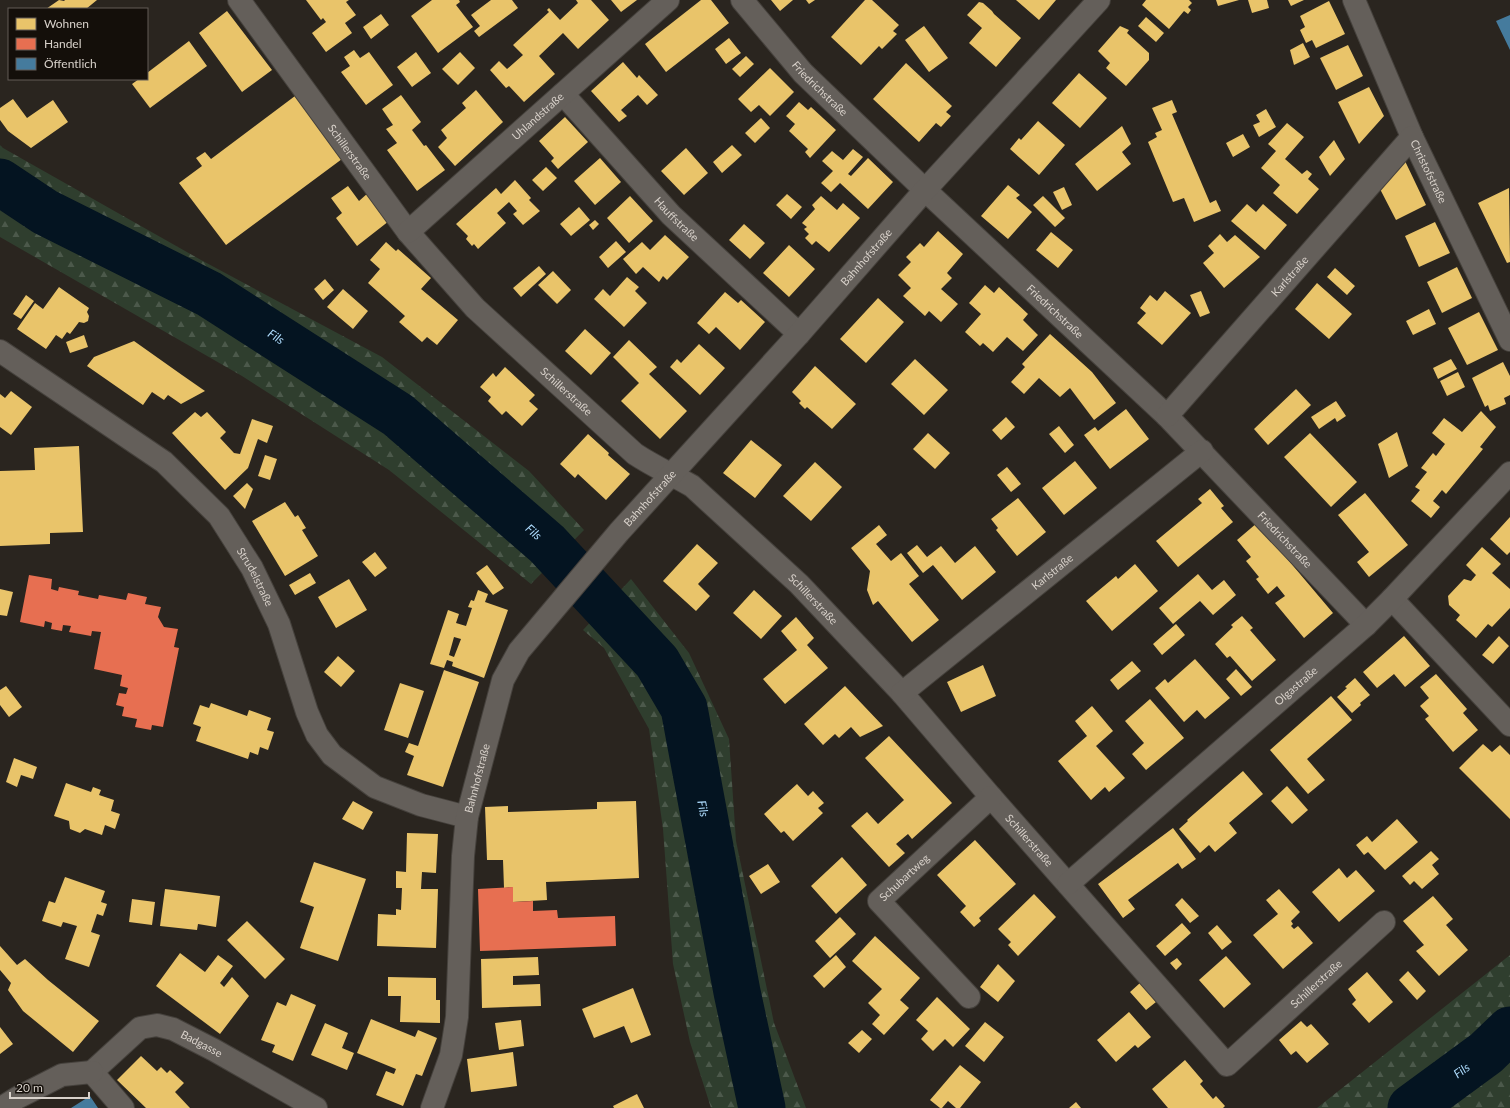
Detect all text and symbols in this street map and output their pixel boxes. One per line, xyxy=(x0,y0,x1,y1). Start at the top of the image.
legend xyxy=(8,8,148,80)
text: Wohnen xyxy=(44,16,89,31)
text: Handel xyxy=(44,36,82,51)
text: Öffentlich xyxy=(44,56,97,71)
street label: Friedrichstraße xyxy=(790,58,851,118)
street label: Uhlandstraße xyxy=(509,89,566,142)
street label: Schillerstraße xyxy=(326,121,375,182)
street label: Christofstraße xyxy=(1408,137,1450,205)
street label: Hauffstraße xyxy=(652,194,702,244)
street label: Bahnhofstraße xyxy=(838,226,894,288)
street label: Karlstraße xyxy=(1268,253,1311,299)
street label: Friedrichstraße xyxy=(1024,281,1086,341)
water label: Fils xyxy=(265,326,287,347)
street label: Schillerstraße xyxy=(538,364,595,418)
street label: Bahnhofstraße xyxy=(621,467,678,529)
street label: Friedrichstraße xyxy=(1255,508,1315,570)
water label: Fils xyxy=(523,521,545,543)
street label: Strudelstraße xyxy=(235,545,276,608)
street label: Karlstraße xyxy=(1028,551,1075,592)
street label: Schillerstraße xyxy=(786,571,841,627)
street label: Olgastraße xyxy=(1271,663,1320,708)
street label: Bahnhofstraße xyxy=(461,742,492,814)
water label: Fils xyxy=(694,799,712,818)
street label: Schillerstraße xyxy=(1003,811,1056,869)
street label: Schubartweg xyxy=(876,851,932,903)
street label: Schillerstraße xyxy=(1287,956,1344,1010)
street label: Badgasse xyxy=(179,1027,225,1060)
water label: Fils xyxy=(1450,1059,1473,1081)
scale bar xyxy=(10,1074,89,1100)
text: 20 m xyxy=(16,1080,43,1095)

